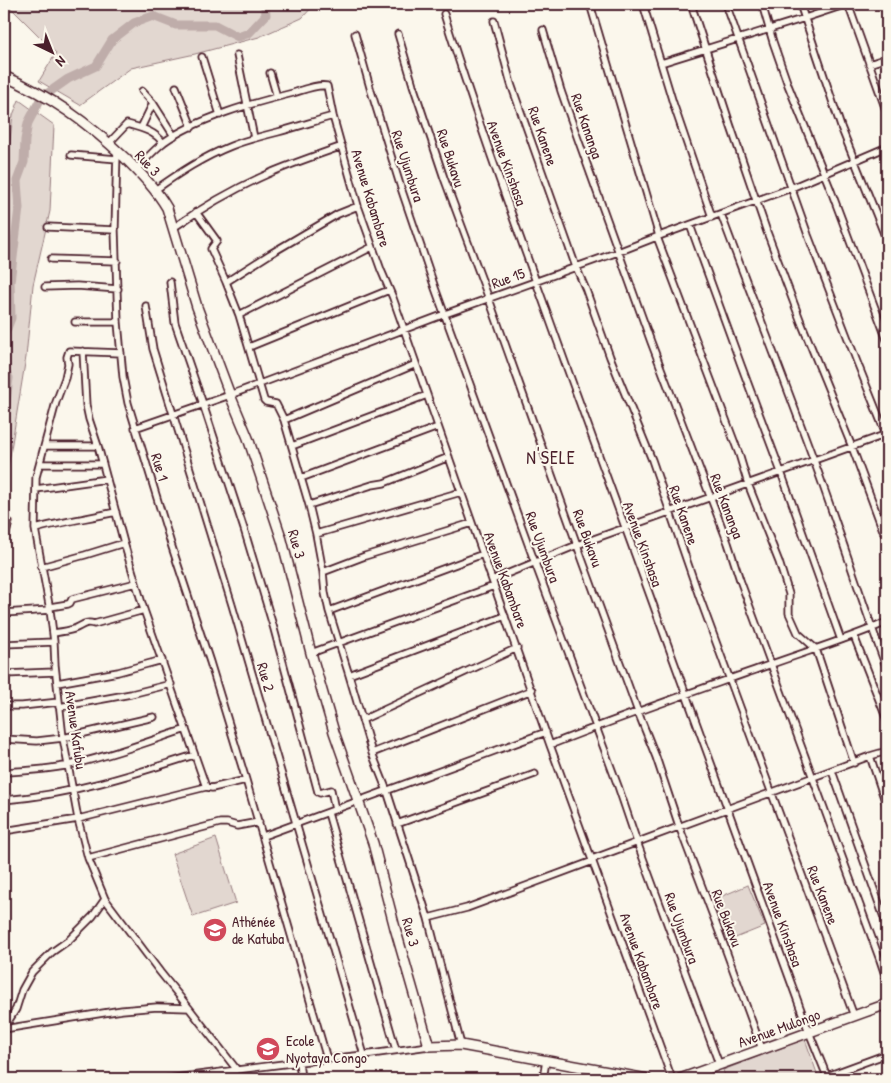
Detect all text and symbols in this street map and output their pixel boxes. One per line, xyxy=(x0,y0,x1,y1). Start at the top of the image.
north arrow xyxy=(28,28,78,78)
text: N xyxy=(52,52,70,72)
street label: Rue Kananga xyxy=(566,90,608,162)
street label: Rue Kanene xyxy=(523,104,563,168)
street label: Avenue Kinshasa xyxy=(482,118,532,209)
street label: Rue Bukavu xyxy=(432,126,470,190)
street label: Rue Ujumbura xyxy=(387,128,429,205)
street label: Rue 3 xyxy=(130,145,166,181)
street label: Avenue Kabambare xyxy=(346,147,396,250)
street label: Rue 15 xyxy=(488,262,528,294)
district label: N'SELE xyxy=(526,445,576,470)
street label: Rue 1 xyxy=(146,451,174,483)
street label: Rue Kananga xyxy=(705,471,749,542)
street label: Rue Kanene xyxy=(664,483,704,547)
street label: Avenue Kinshasa xyxy=(618,499,668,590)
street label: Rue Bukavu xyxy=(568,506,608,570)
street label: Rue Ujumbura xyxy=(520,509,566,585)
street label: Rue 3 xyxy=(283,527,311,561)
street label: Avenue Kabambare xyxy=(479,529,533,631)
street label: Rue 2 xyxy=(252,660,280,694)
street label: Avenue Kafubu xyxy=(60,690,92,770)
street label: Rue Kanene xyxy=(802,863,844,927)
street label: Avenue Kinshasa xyxy=(758,879,808,970)
street label: Rue Bukavu xyxy=(706,886,748,950)
street label: Rue Ujumbura xyxy=(659,890,705,966)
street label: Avenue Kabambare xyxy=(615,910,669,1012)
place label: Athénée de Katuba xyxy=(232,911,284,949)
street label: Rue 3 xyxy=(397,915,425,949)
school or university icon: Athénée de Katuba xyxy=(202,917,228,943)
street label: Avenue Mulongo xyxy=(735,1003,823,1053)
place label: Ecole Nyotaya Congo xyxy=(286,1030,367,1068)
school or university icon: Ecole Nyotaya Congo xyxy=(255,1036,281,1062)

